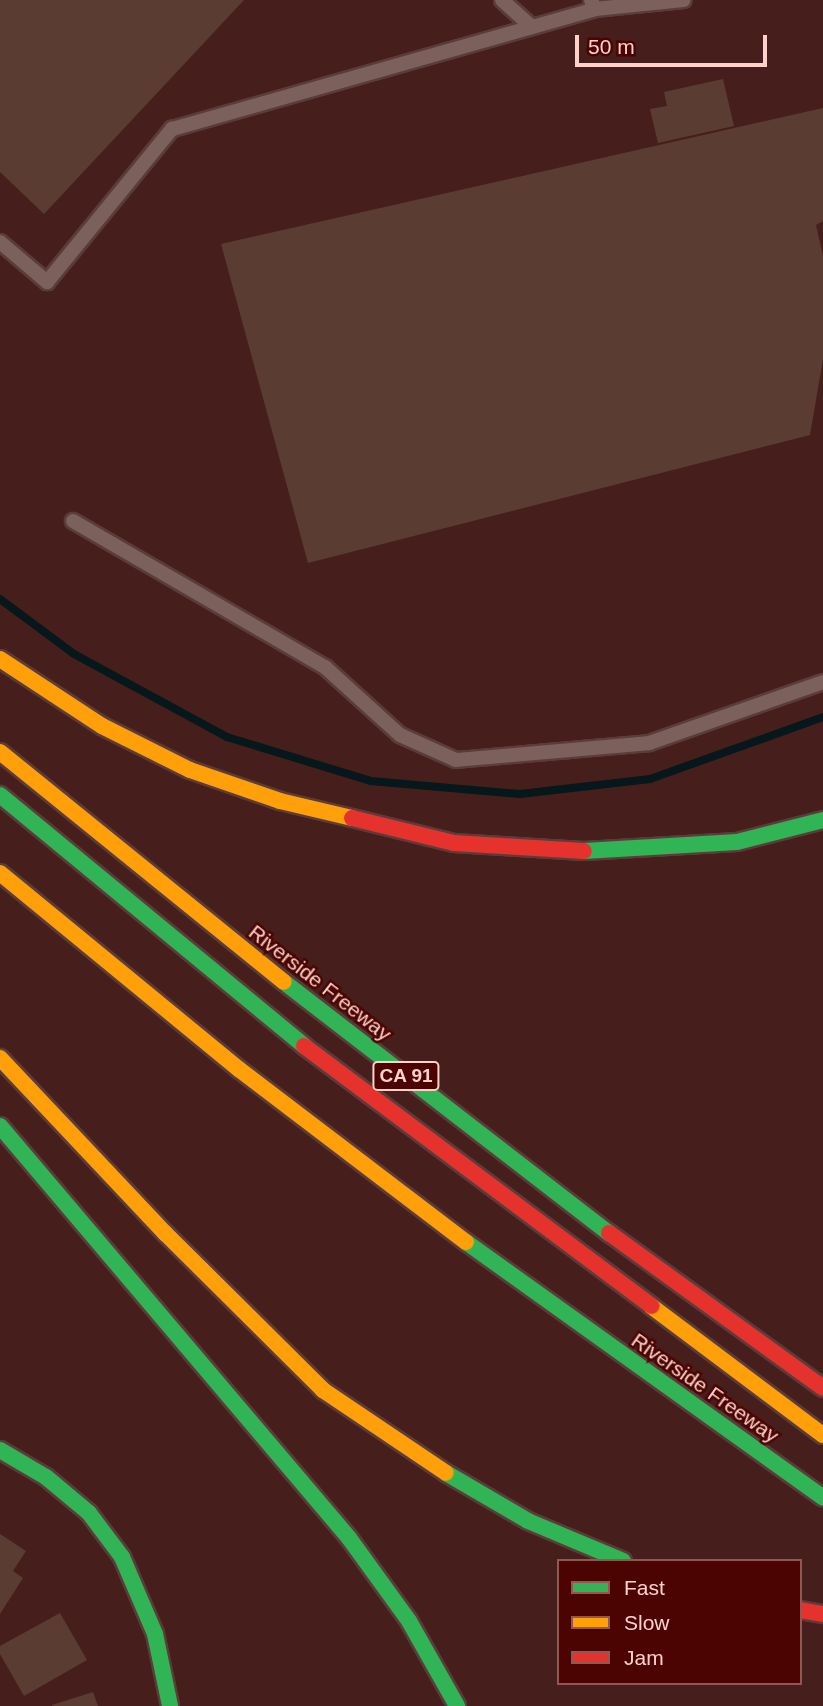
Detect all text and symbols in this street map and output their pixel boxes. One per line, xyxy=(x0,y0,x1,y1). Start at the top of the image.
scale bar xyxy=(578,21,770,65)
text: 50 m xyxy=(588,35,635,58)
street label: Riverside Freeway xyxy=(244,920,396,1046)
road number: CA 91 xyxy=(371,1060,441,1092)
street label: Riverside Freeway xyxy=(627,1328,783,1448)
legend xyxy=(557,1559,802,1685)
text: Fast xyxy=(624,1576,665,1599)
text: Slow xyxy=(624,1611,670,1634)
text: Jam xyxy=(624,1646,664,1669)

